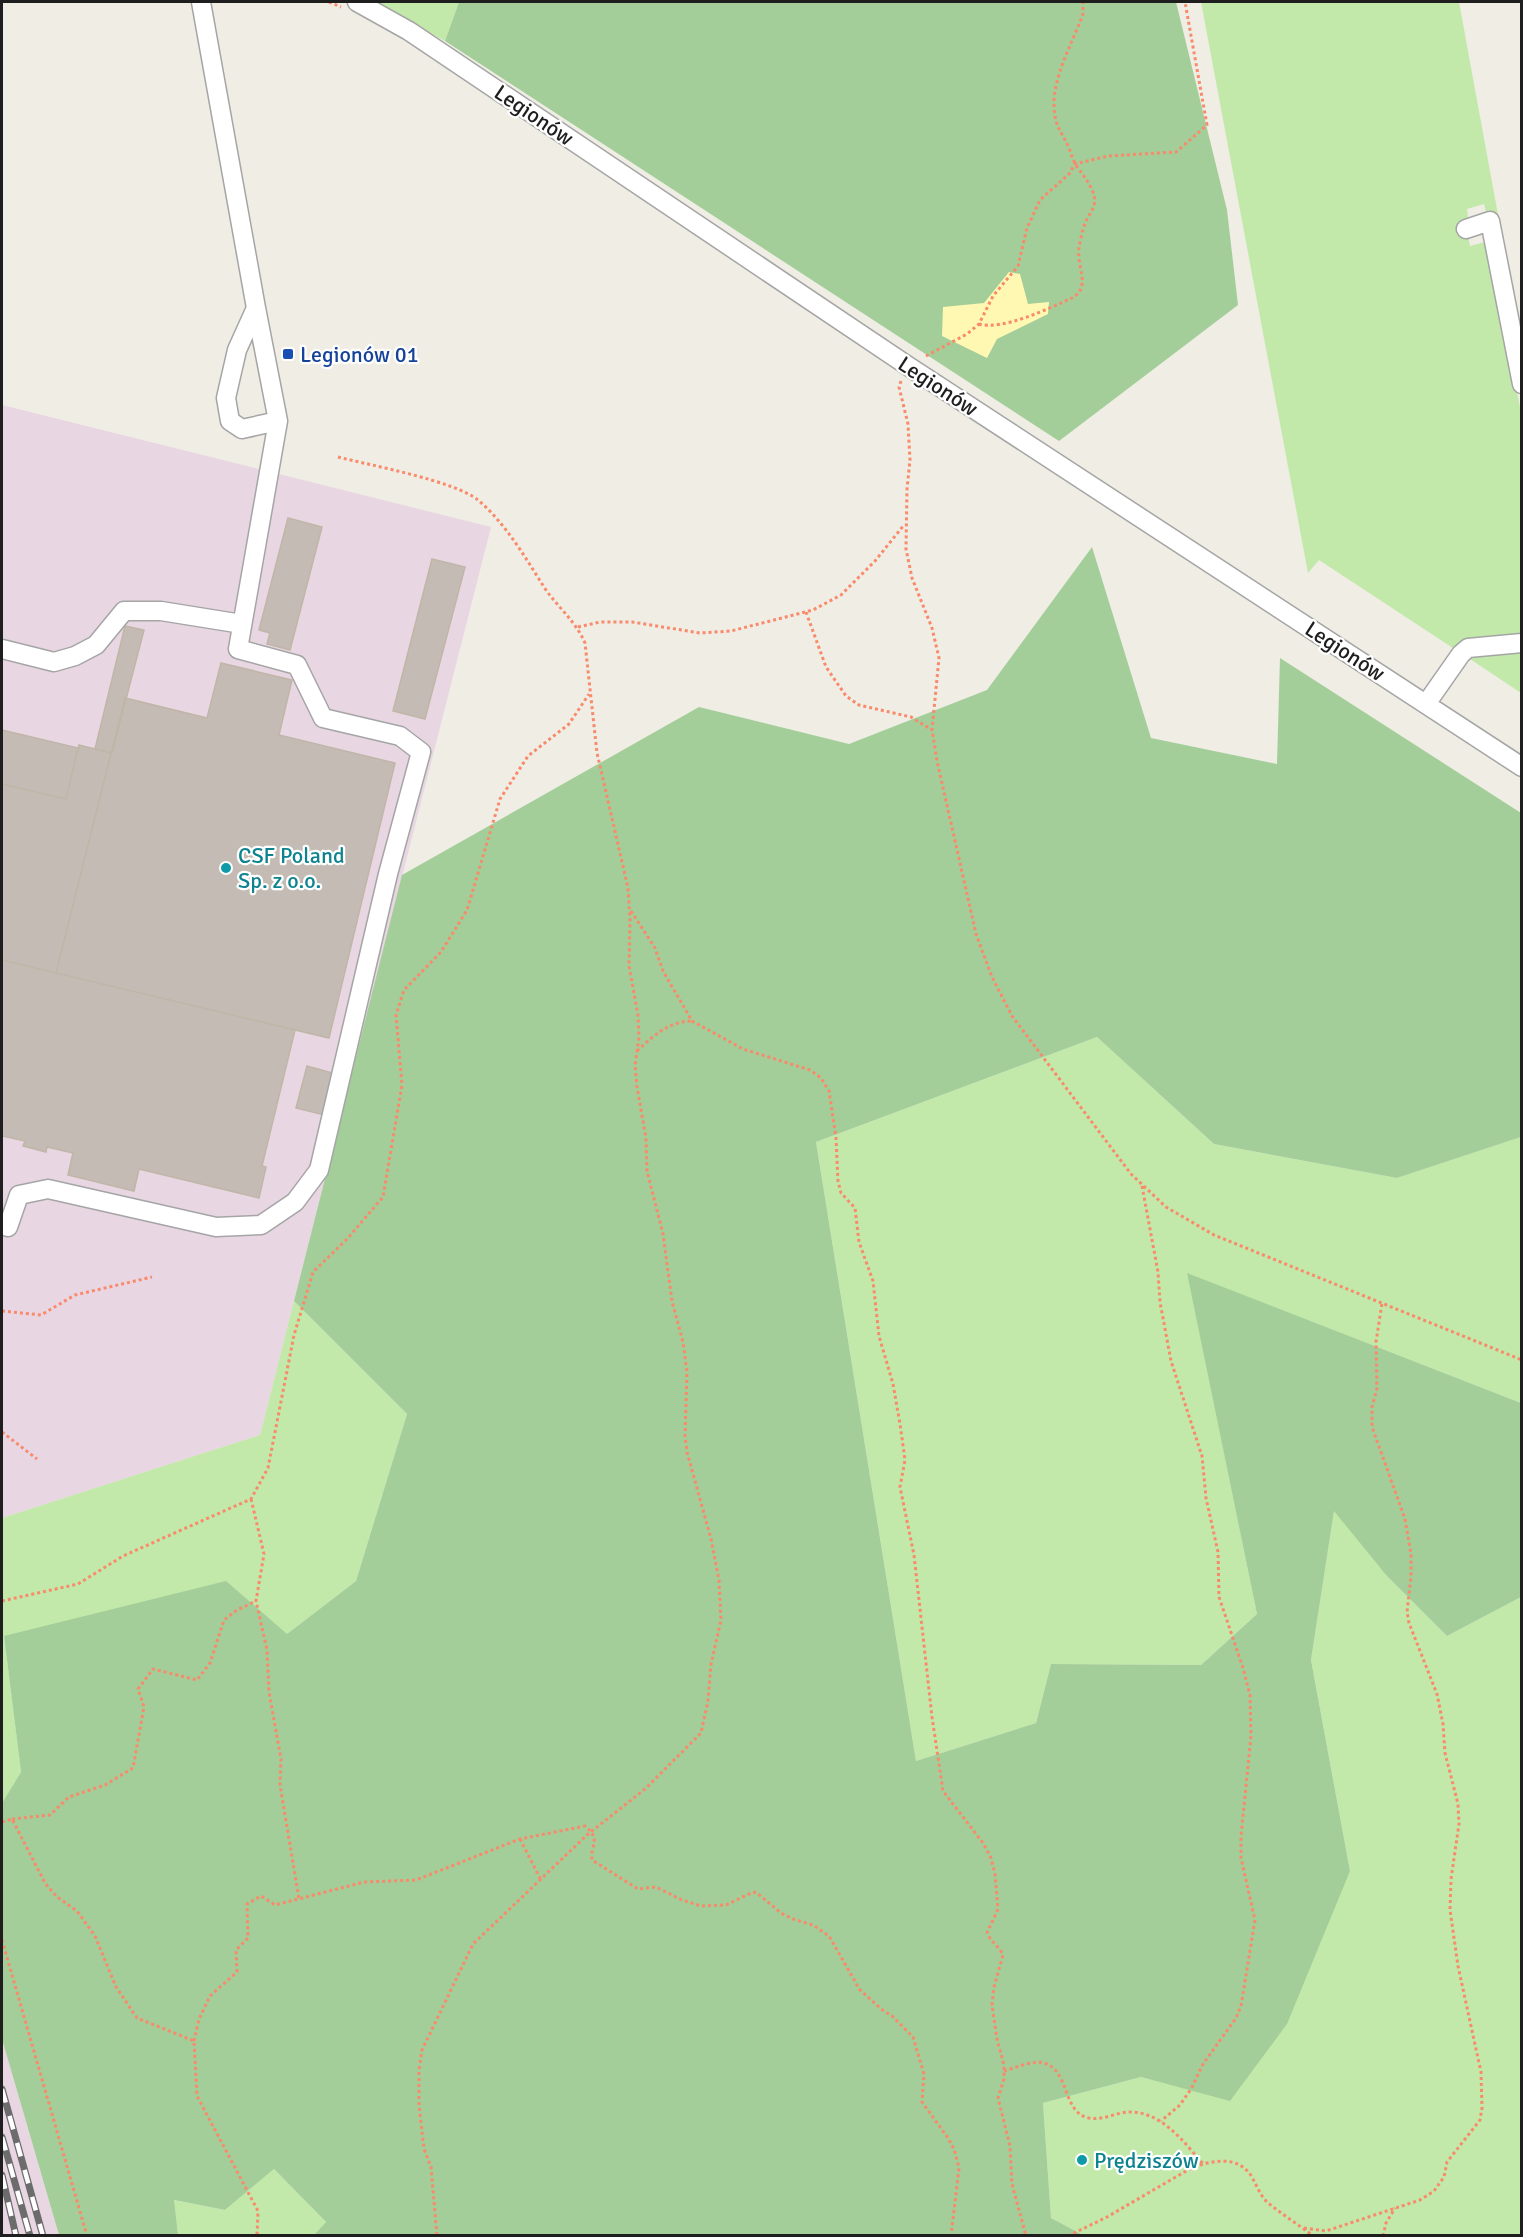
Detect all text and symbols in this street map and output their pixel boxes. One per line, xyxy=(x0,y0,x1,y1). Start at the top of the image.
street label: Legionów xyxy=(489,79,579,151)
place label: Legionów 01 xyxy=(300,341,419,368)
marker: Legionów 01 xyxy=(281,347,295,361)
street label: Legionów xyxy=(893,350,983,422)
street label: Legionów xyxy=(1300,615,1390,687)
place label: CSF Poland Sp. z o.o. xyxy=(238,842,345,894)
marker: CSF Poland Sp. z o.o. xyxy=(219,861,233,875)
place label: Prędziszów xyxy=(1094,2147,1199,2174)
marker: Prędziszów xyxy=(1075,2153,1089,2167)

